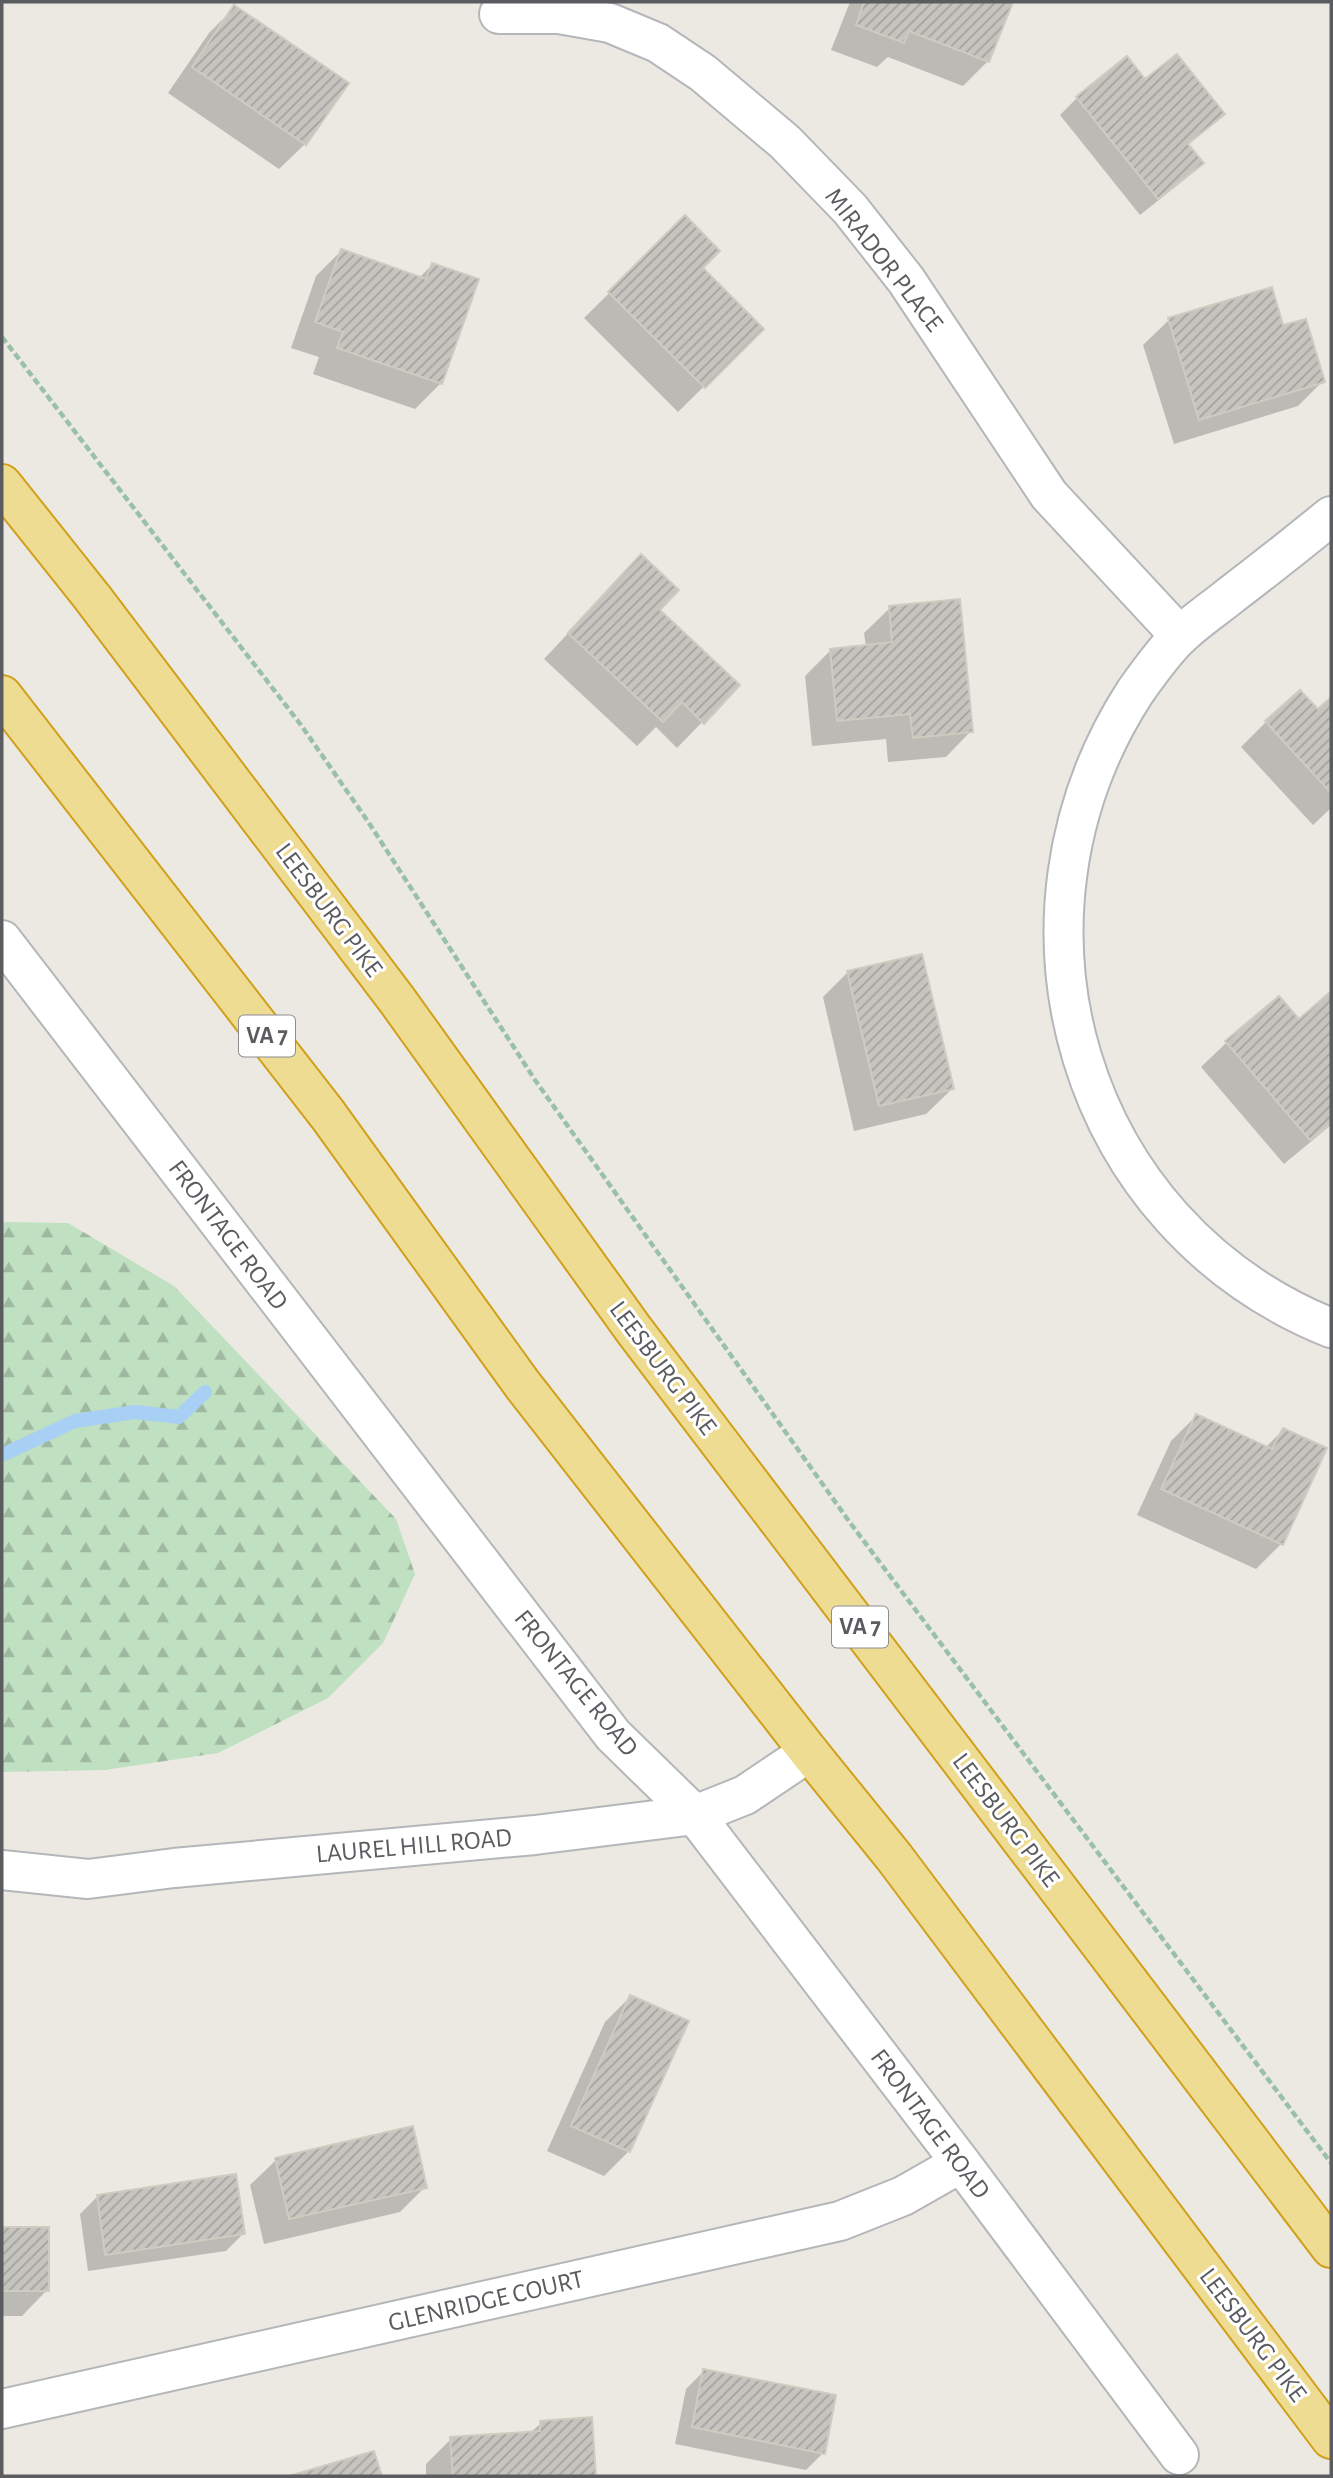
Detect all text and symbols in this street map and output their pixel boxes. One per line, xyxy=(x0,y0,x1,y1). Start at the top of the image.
street label: MIRADOR PLACE xyxy=(820,183,948,337)
street label: LEESBURG PIKE xyxy=(271,838,387,982)
road number: VA 7 xyxy=(239,1016,295,1056)
street label: FRONTAGE ROAD xyxy=(163,1155,293,1315)
street label: LEESBURG PIKE xyxy=(605,1296,721,1440)
street label: FRONTAGE ROAD xyxy=(509,1605,643,1761)
road number: VA 7 xyxy=(832,1606,888,1647)
street label: LEESBURG PIKE xyxy=(948,1748,1064,1892)
street label: LAUREL HILL ROAD xyxy=(315,1824,513,1868)
street label: FRONTAGE ROAD xyxy=(865,2044,995,2204)
street label: LEESBURG PIKE xyxy=(1195,2263,1311,2407)
street label: GLENRIDGE COURT xyxy=(386,2266,587,2336)

